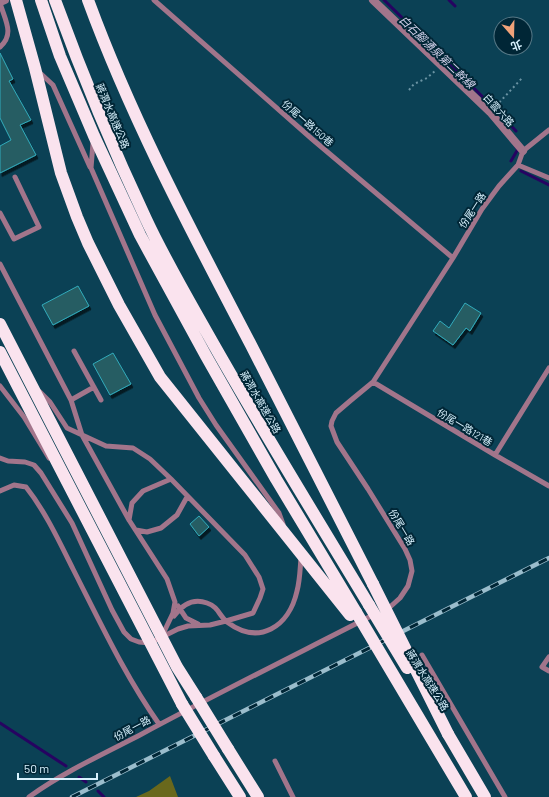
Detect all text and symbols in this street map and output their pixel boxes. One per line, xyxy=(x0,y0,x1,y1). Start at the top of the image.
water label: 白石腳湧泉第二幹線 xyxy=(397,13,479,92)
north arrow xyxy=(493,16,533,56)
text: 北 xyxy=(509,38,524,54)
street label: 蔣渭水高速公路 xyxy=(94,81,132,151)
street label: 白雲六路 xyxy=(481,91,517,129)
street label: 份尾一路150巷 xyxy=(279,97,336,149)
street label: 份尾一路 xyxy=(456,190,488,231)
street label: 蔣渭水高速公路 xyxy=(238,369,284,435)
street label: 份尾一路121巷 xyxy=(434,405,495,448)
street label: 份尾一路 xyxy=(386,506,417,547)
street label: 蔣渭水高速公路 xyxy=(404,647,452,713)
street label: 份尾一路 xyxy=(111,713,152,743)
scale bar xyxy=(18,755,97,781)
text: 50 m xyxy=(24,761,49,775)

